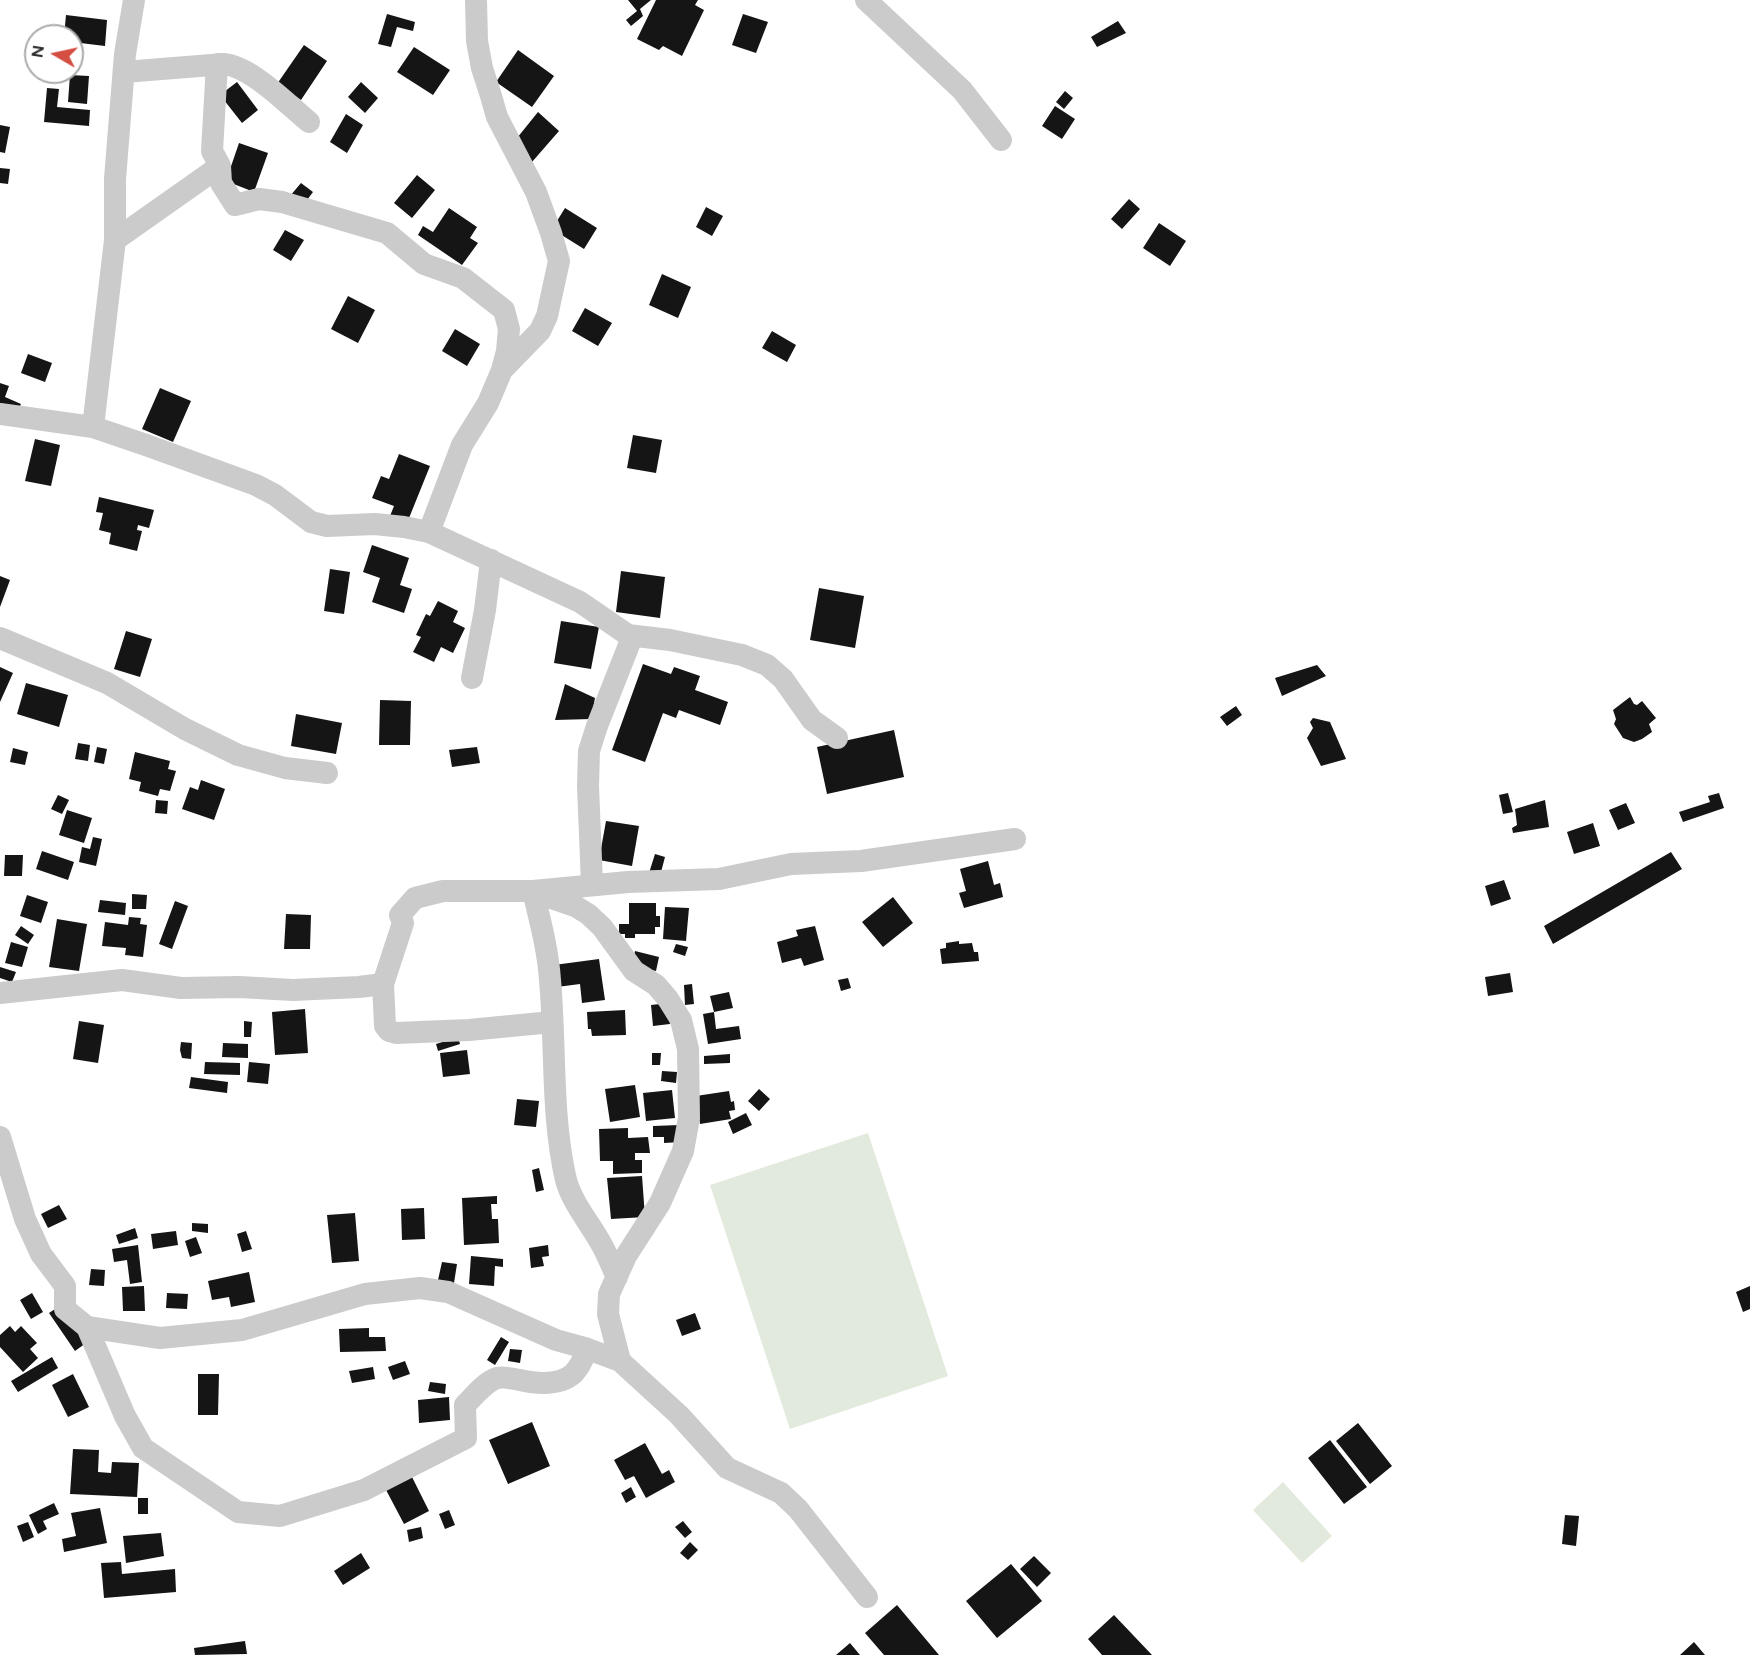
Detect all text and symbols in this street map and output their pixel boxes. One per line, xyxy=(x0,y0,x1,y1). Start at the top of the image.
north arrow xyxy=(24,24,84,84)
text: N xyxy=(27,44,48,59)

